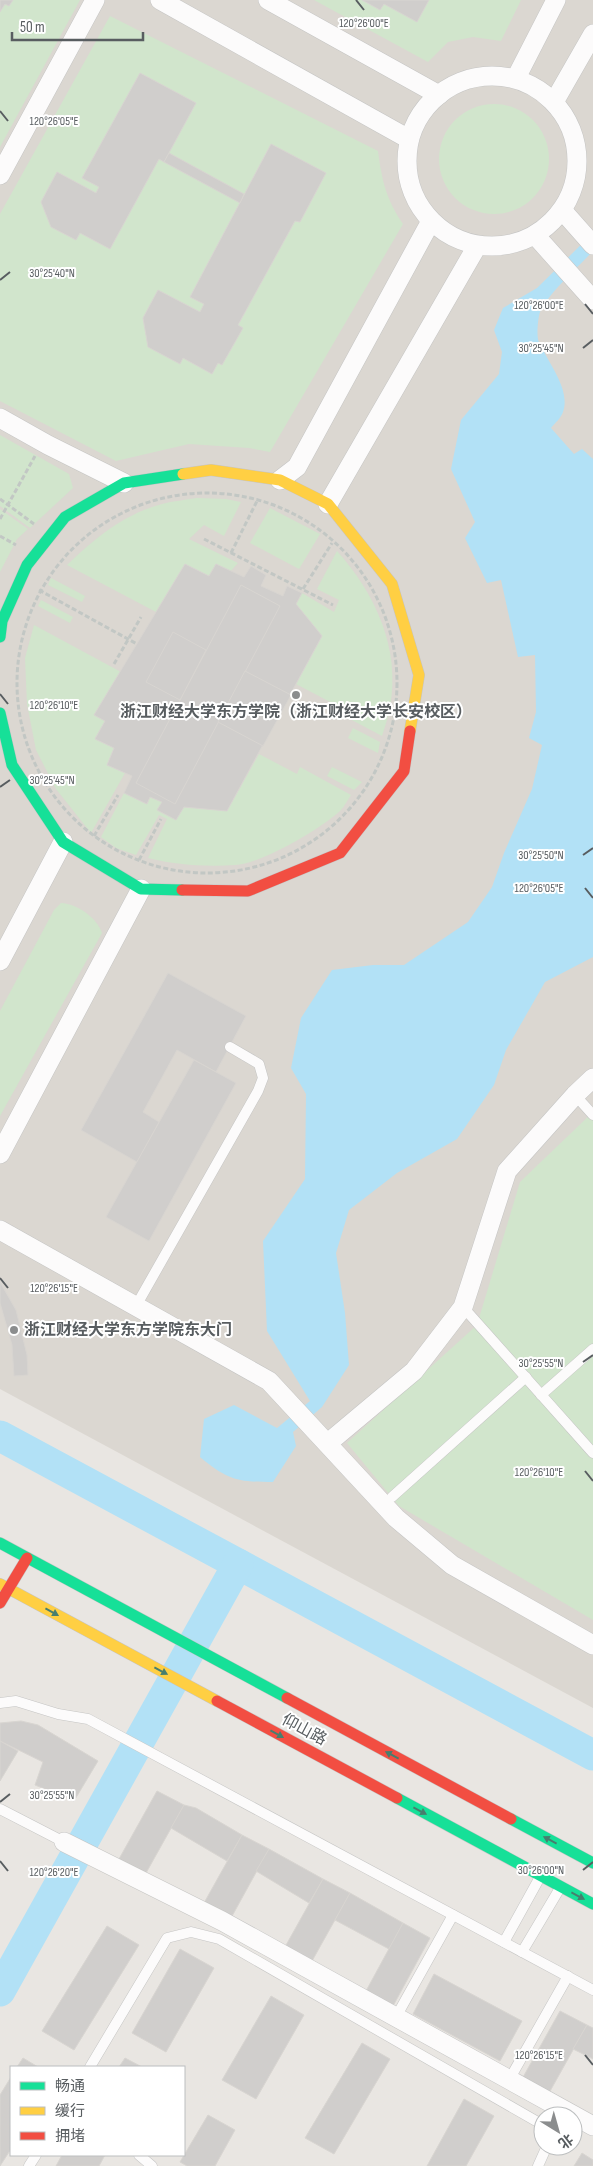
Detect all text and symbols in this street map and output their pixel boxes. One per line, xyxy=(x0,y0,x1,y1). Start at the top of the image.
scale bar xyxy=(12,10,144,42)
text: 120°26'00"E xyxy=(339,16,389,31)
text: 50 m xyxy=(20,18,45,37)
text: 120°26'05"E xyxy=(30,114,79,129)
text: 30°25'40"N xyxy=(29,266,75,281)
text: 120°26'00"E xyxy=(514,298,564,313)
text: 30°25'45"N xyxy=(518,341,564,356)
marker: 浙江财经大学东方学院（浙江财经大学长安校区） xyxy=(290,689,302,701)
text: 120°26'10"E xyxy=(30,698,78,713)
place label: 浙江财经大学东方学院（浙江财经大学长安校区） xyxy=(120,702,472,722)
text: 30°25'45"N xyxy=(29,773,75,788)
text: 30°25'50"N xyxy=(518,848,564,863)
text: 120°26'05"E xyxy=(515,881,564,896)
text: 120°26'15"E xyxy=(30,1281,78,1296)
place label: 浙江财经大学东方学院东大门 xyxy=(24,1321,232,1340)
marker: 浙江财经大学东方学院东大门 xyxy=(8,1324,20,1336)
text: 30°25'55"N xyxy=(519,1356,563,1371)
text: 120°26'10"E xyxy=(515,1465,563,1480)
one-way arrow xyxy=(44,1608,59,1616)
one-way arrow xyxy=(154,1667,168,1676)
street label: 仰山路 xyxy=(278,1710,330,1750)
one-way arrow xyxy=(269,1730,284,1738)
one-way arrow xyxy=(385,1750,398,1759)
text: 30°25'55"N xyxy=(30,1788,74,1803)
one-way arrow xyxy=(412,1807,427,1815)
one-way arrow xyxy=(543,1836,557,1844)
text: 30°26'00"N xyxy=(518,1863,564,1878)
text: 120°26'20"E xyxy=(29,1865,79,1880)
one-way arrow xyxy=(571,1892,585,1900)
text: 120°26'15"E xyxy=(515,2048,563,2063)
legend xyxy=(10,2066,185,2156)
text: 畅通 xyxy=(55,2077,85,2096)
text: 缓行 xyxy=(55,2102,85,2121)
north arrow xyxy=(533,2106,583,2156)
text: 拥堵 xyxy=(55,2127,85,2146)
text: 北 xyxy=(555,2130,576,2152)

